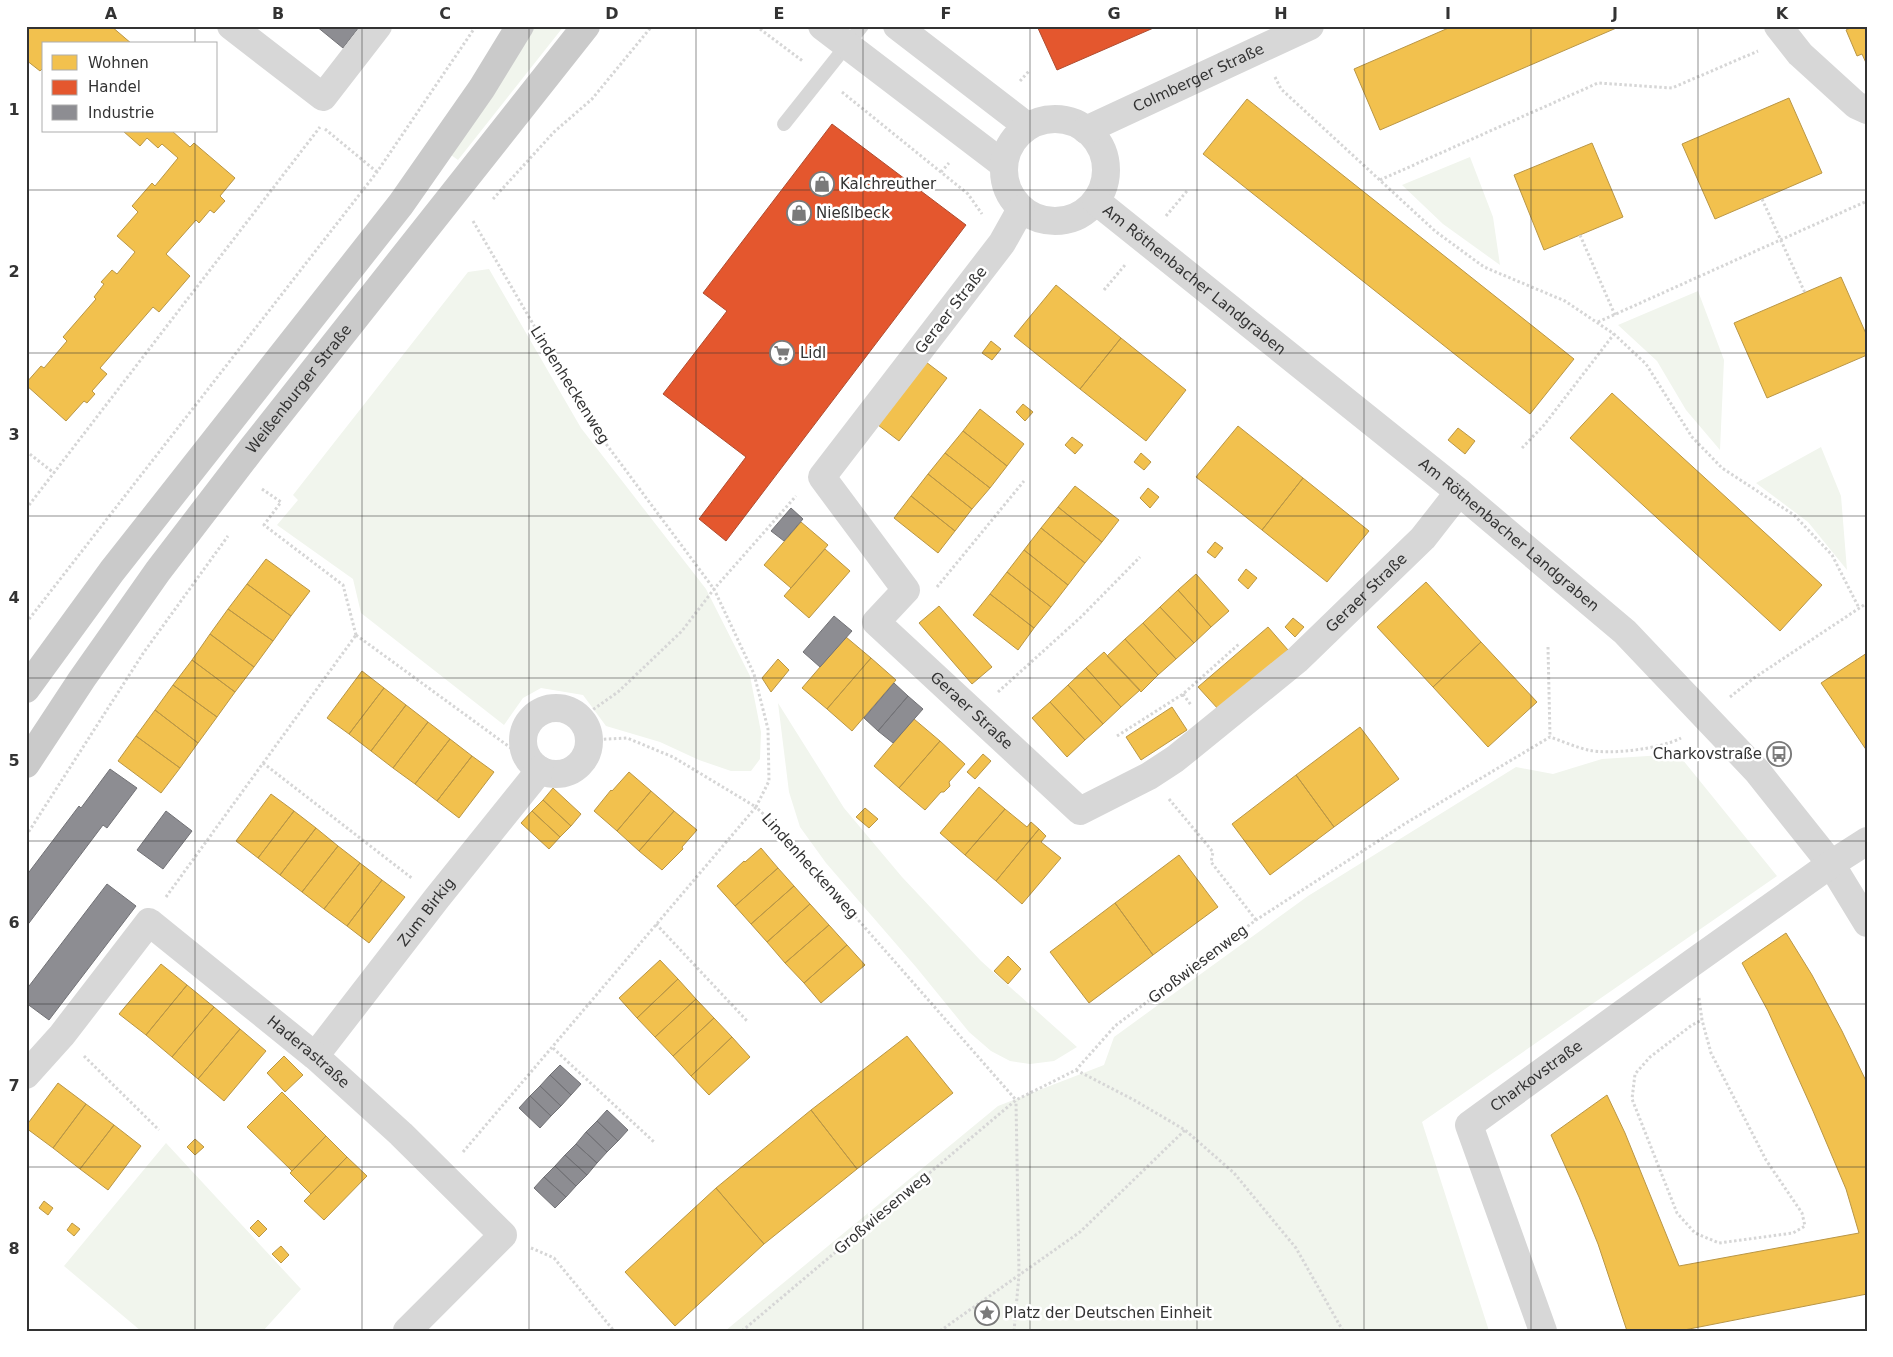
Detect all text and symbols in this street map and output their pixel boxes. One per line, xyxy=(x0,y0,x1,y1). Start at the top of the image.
text: A xyxy=(105,4,118,23)
text: B xyxy=(272,4,284,23)
text: C xyxy=(439,4,451,23)
text: D xyxy=(605,4,619,23)
text: E xyxy=(774,4,784,23)
text: F xyxy=(941,4,951,23)
text: G xyxy=(1107,4,1121,23)
text: H xyxy=(1274,4,1288,23)
text: I xyxy=(1445,4,1451,23)
text: J xyxy=(1611,4,1618,23)
text: K xyxy=(1776,4,1789,23)
street label: Colmberger Straße xyxy=(1130,40,1267,116)
legend xyxy=(42,42,218,132)
text: Wohnen xyxy=(88,54,149,72)
text: Handel xyxy=(88,78,141,96)
text: 1 xyxy=(8,100,20,119)
text: Industrie xyxy=(88,104,154,122)
shop icon: Kalchreuther xyxy=(809,171,835,197)
place label: Kalchreuther xyxy=(840,175,937,193)
shop icon: Nießlbeck xyxy=(786,200,812,226)
street label: Am Röthenbacher Landgraben xyxy=(1099,201,1289,359)
place label: Nießlbeck xyxy=(816,204,890,222)
text: 2 xyxy=(8,262,20,281)
street label: Geraer Straße xyxy=(911,263,991,357)
street label: Weißenburger Straße xyxy=(242,321,355,457)
street label: Lindenheckenweg xyxy=(527,323,613,447)
supermarket icon: Lidl xyxy=(769,340,795,366)
place label: Lidl xyxy=(800,344,826,362)
text: 3 xyxy=(8,425,20,444)
street label: Am Röthenbacher Landgraben xyxy=(1415,454,1603,615)
street label: Geraer Straße xyxy=(1322,550,1411,636)
text: 4 xyxy=(8,588,20,607)
street label: Geraer Straße xyxy=(927,668,1016,753)
bus stop icon: Charkovstraße xyxy=(1766,741,1792,767)
place label: Charkovstraße xyxy=(1653,745,1762,763)
text: 5 xyxy=(8,751,20,770)
street label: Lindenheckenweg xyxy=(758,810,862,922)
street label: Zum Birkig xyxy=(394,874,459,950)
text: 6 xyxy=(8,913,20,932)
street label: Großwiesenweg xyxy=(1145,921,1251,1007)
street label: Haderastraße xyxy=(263,1012,353,1092)
street label: Charkovstraße xyxy=(1487,1037,1586,1116)
text: 7 xyxy=(8,1076,20,1095)
street label: Großwiesenweg xyxy=(831,1168,933,1258)
text: 8 xyxy=(8,1239,20,1258)
place icon: Platz der Deutschen Einheit xyxy=(974,1300,1000,1326)
place label: Platz der Deutschen Einheit xyxy=(1004,1304,1212,1322)

